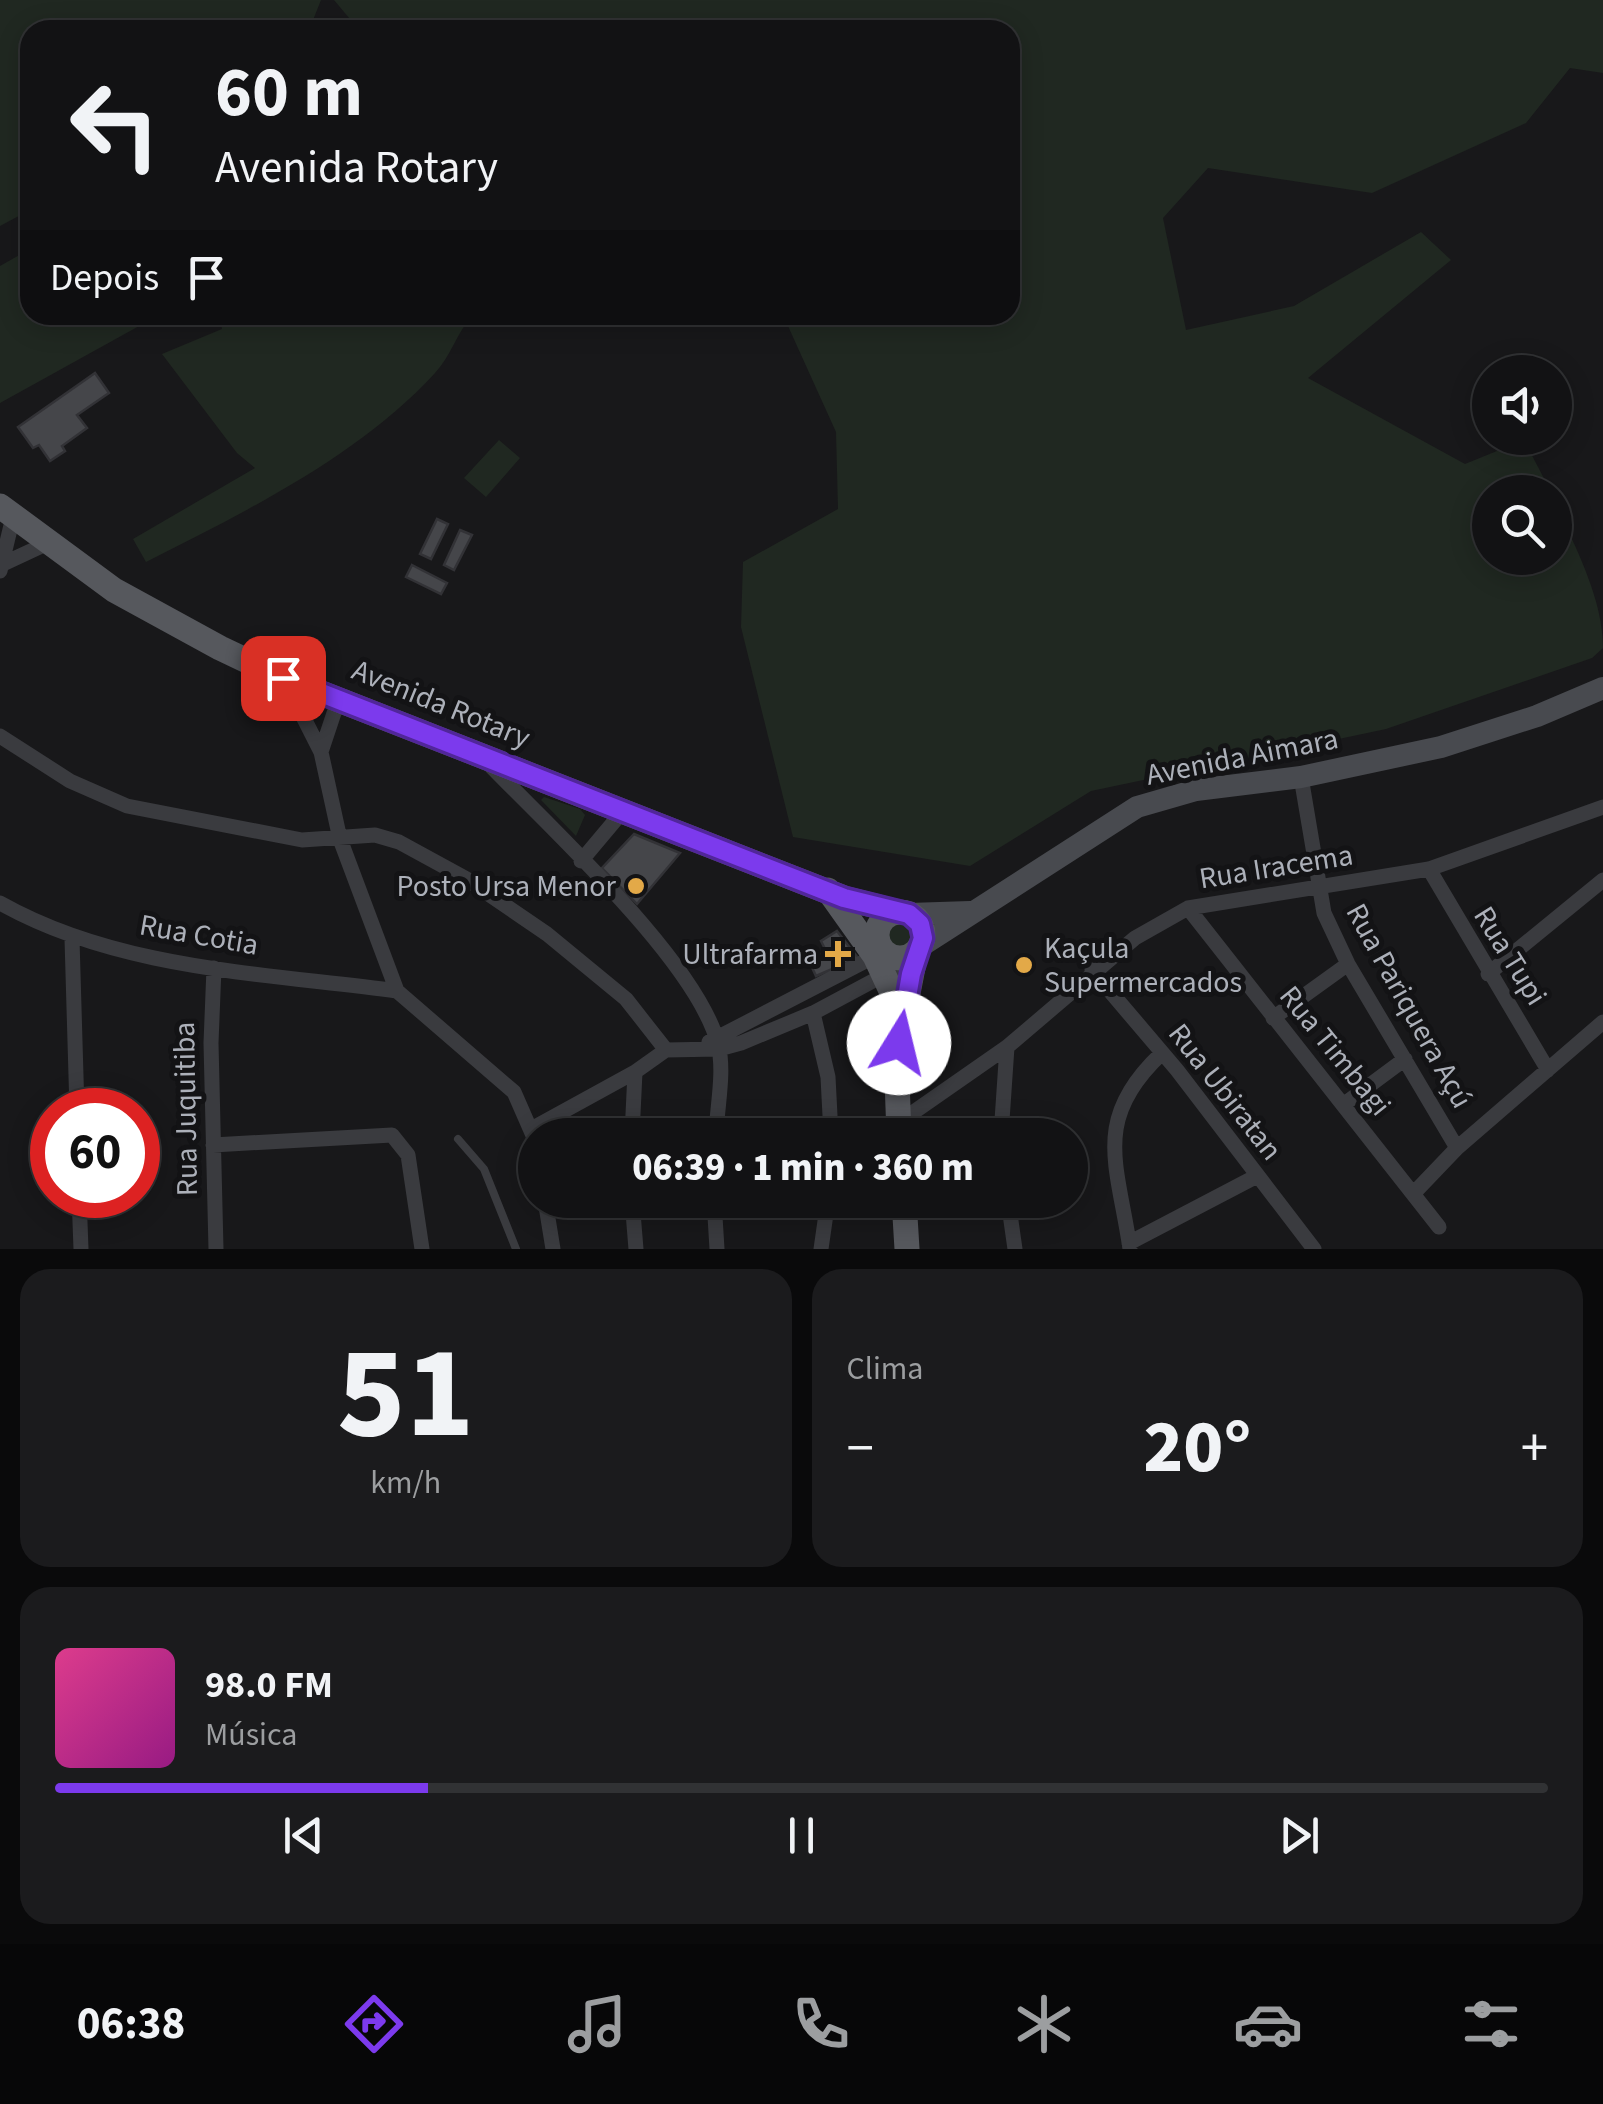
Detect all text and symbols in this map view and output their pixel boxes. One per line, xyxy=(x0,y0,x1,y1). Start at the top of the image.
text: 60 m xyxy=(215,43,363,143)
icon: left xyxy=(50,60,180,190)
text: Avenida Rotary xyxy=(215,136,498,200)
icon: arrive xyxy=(179,250,234,305)
text: Depois xyxy=(50,251,159,305)
map controls xyxy=(1472,355,1572,575)
button: sound xyxy=(1472,355,1572,455)
button: search xyxy=(1472,475,1572,575)
pin xyxy=(241,636,326,721)
street label: Avenida Rotary xyxy=(345,649,537,759)
icon: arrive xyxy=(256,651,311,706)
street label: Avenida Aimara xyxy=(1142,717,1342,797)
street label: Rua Iracema xyxy=(1196,834,1356,900)
place label: Posto Ursa Menor xyxy=(396,865,617,908)
marker: Posto Ursa Menor xyxy=(625,875,647,897)
street label: Rua Pariquera Açú xyxy=(1335,896,1483,1116)
street label: Rua Tupi xyxy=(1463,898,1557,1014)
street label: Rua Cotia xyxy=(136,903,262,967)
place label: Kaçula Supermercados xyxy=(1044,927,1242,1004)
place label: Ultrafarma xyxy=(682,933,818,976)
marker: Ultrafarma xyxy=(827,943,849,965)
marker: Kaçula Supermercados xyxy=(1013,954,1035,976)
street label: Rua Timbagi xyxy=(1269,977,1401,1125)
position arrow xyxy=(847,991,951,1095)
street label: Rua Ubiratan xyxy=(1158,1014,1292,1170)
street label: Rua Juquitiba xyxy=(163,1021,209,1197)
speed limit sign: 60 xyxy=(30,1088,160,1218)
text: 06:39 · 1 min · 360 m xyxy=(632,1141,974,1195)
text: 51 xyxy=(337,1302,474,1487)
text: Clima xyxy=(847,1346,923,1392)
text: 20° xyxy=(1143,1394,1251,1501)
text: − xyxy=(847,1410,874,1488)
text: + xyxy=(1521,1410,1548,1488)
text: km/h xyxy=(370,1460,441,1506)
text: 98.0 FM xyxy=(205,1658,333,1712)
text: Música xyxy=(205,1712,297,1758)
icon: previous xyxy=(276,1808,331,1863)
icon: pause xyxy=(774,1808,829,1863)
icon: next xyxy=(1272,1808,1327,1863)
icon: directions xyxy=(339,1989,409,2059)
icon: music xyxy=(562,1989,632,2059)
icon: phone xyxy=(786,1989,856,2059)
icon: climate xyxy=(1009,1989,1079,2059)
icon: car xyxy=(1233,1989,1303,2059)
icon: filters xyxy=(1456,1989,1526,2059)
text: 06:38 xyxy=(77,1992,185,2056)

